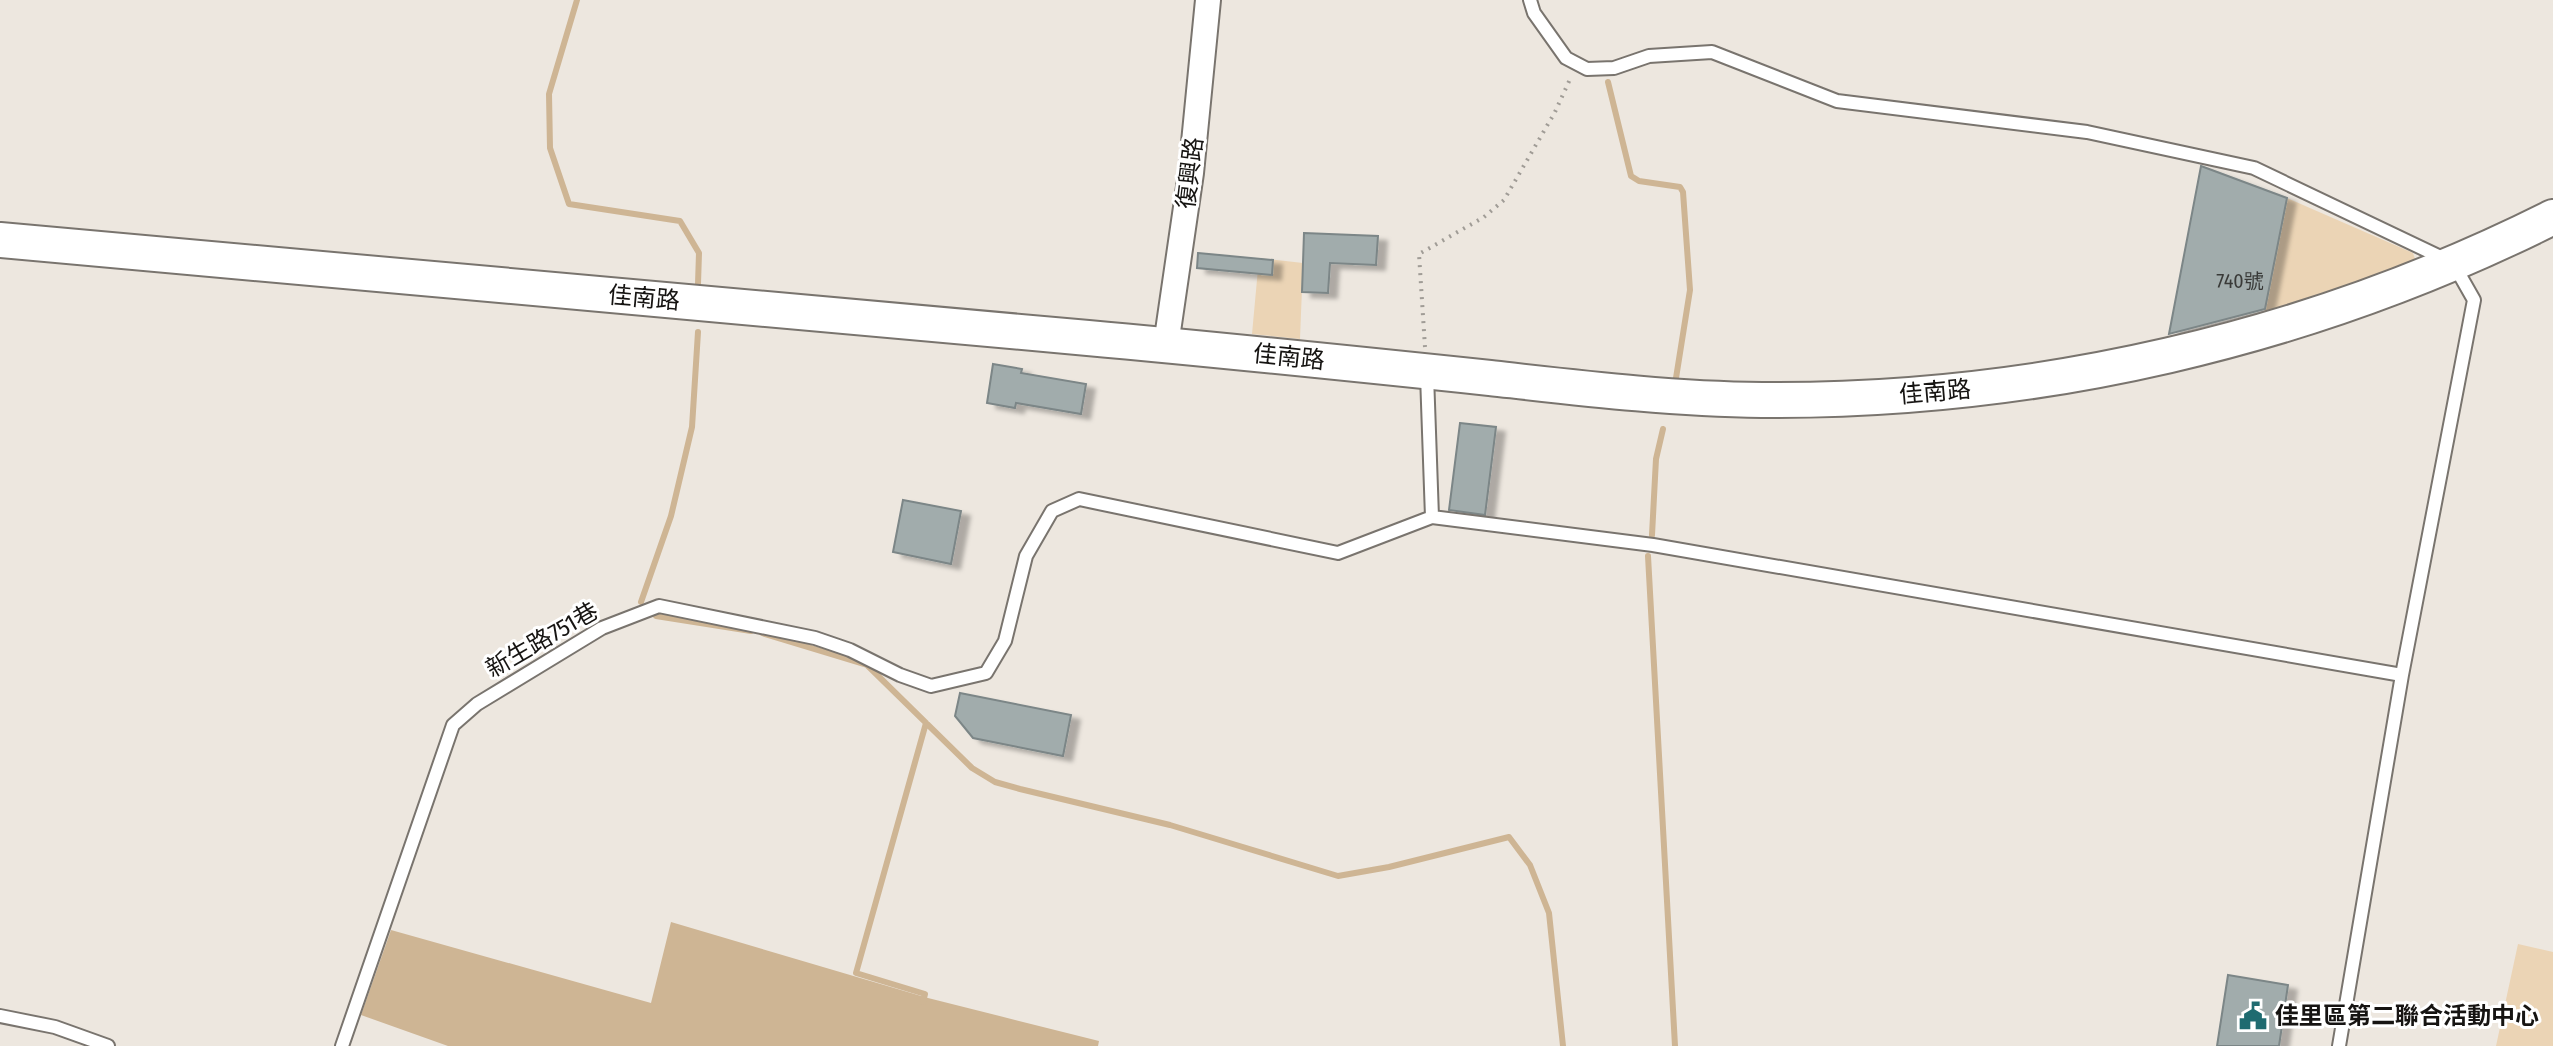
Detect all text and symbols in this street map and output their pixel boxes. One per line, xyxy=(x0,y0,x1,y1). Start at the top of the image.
street label: 復興路 xyxy=(1172,136,1208,210)
house number: 740號 xyxy=(2216,269,2264,293)
street label: 佳南路 xyxy=(607,281,681,315)
street label: 佳南路 xyxy=(1252,339,1326,375)
street label: 佳南路 xyxy=(1898,375,1972,409)
street label: 新生路751巷 xyxy=(481,597,603,683)
public building icon: 佳里區第二聯合活動中心 xyxy=(2238,1001,2268,1031)
place label: 佳里區第二聯合活動中心 xyxy=(2275,1002,2539,1030)

